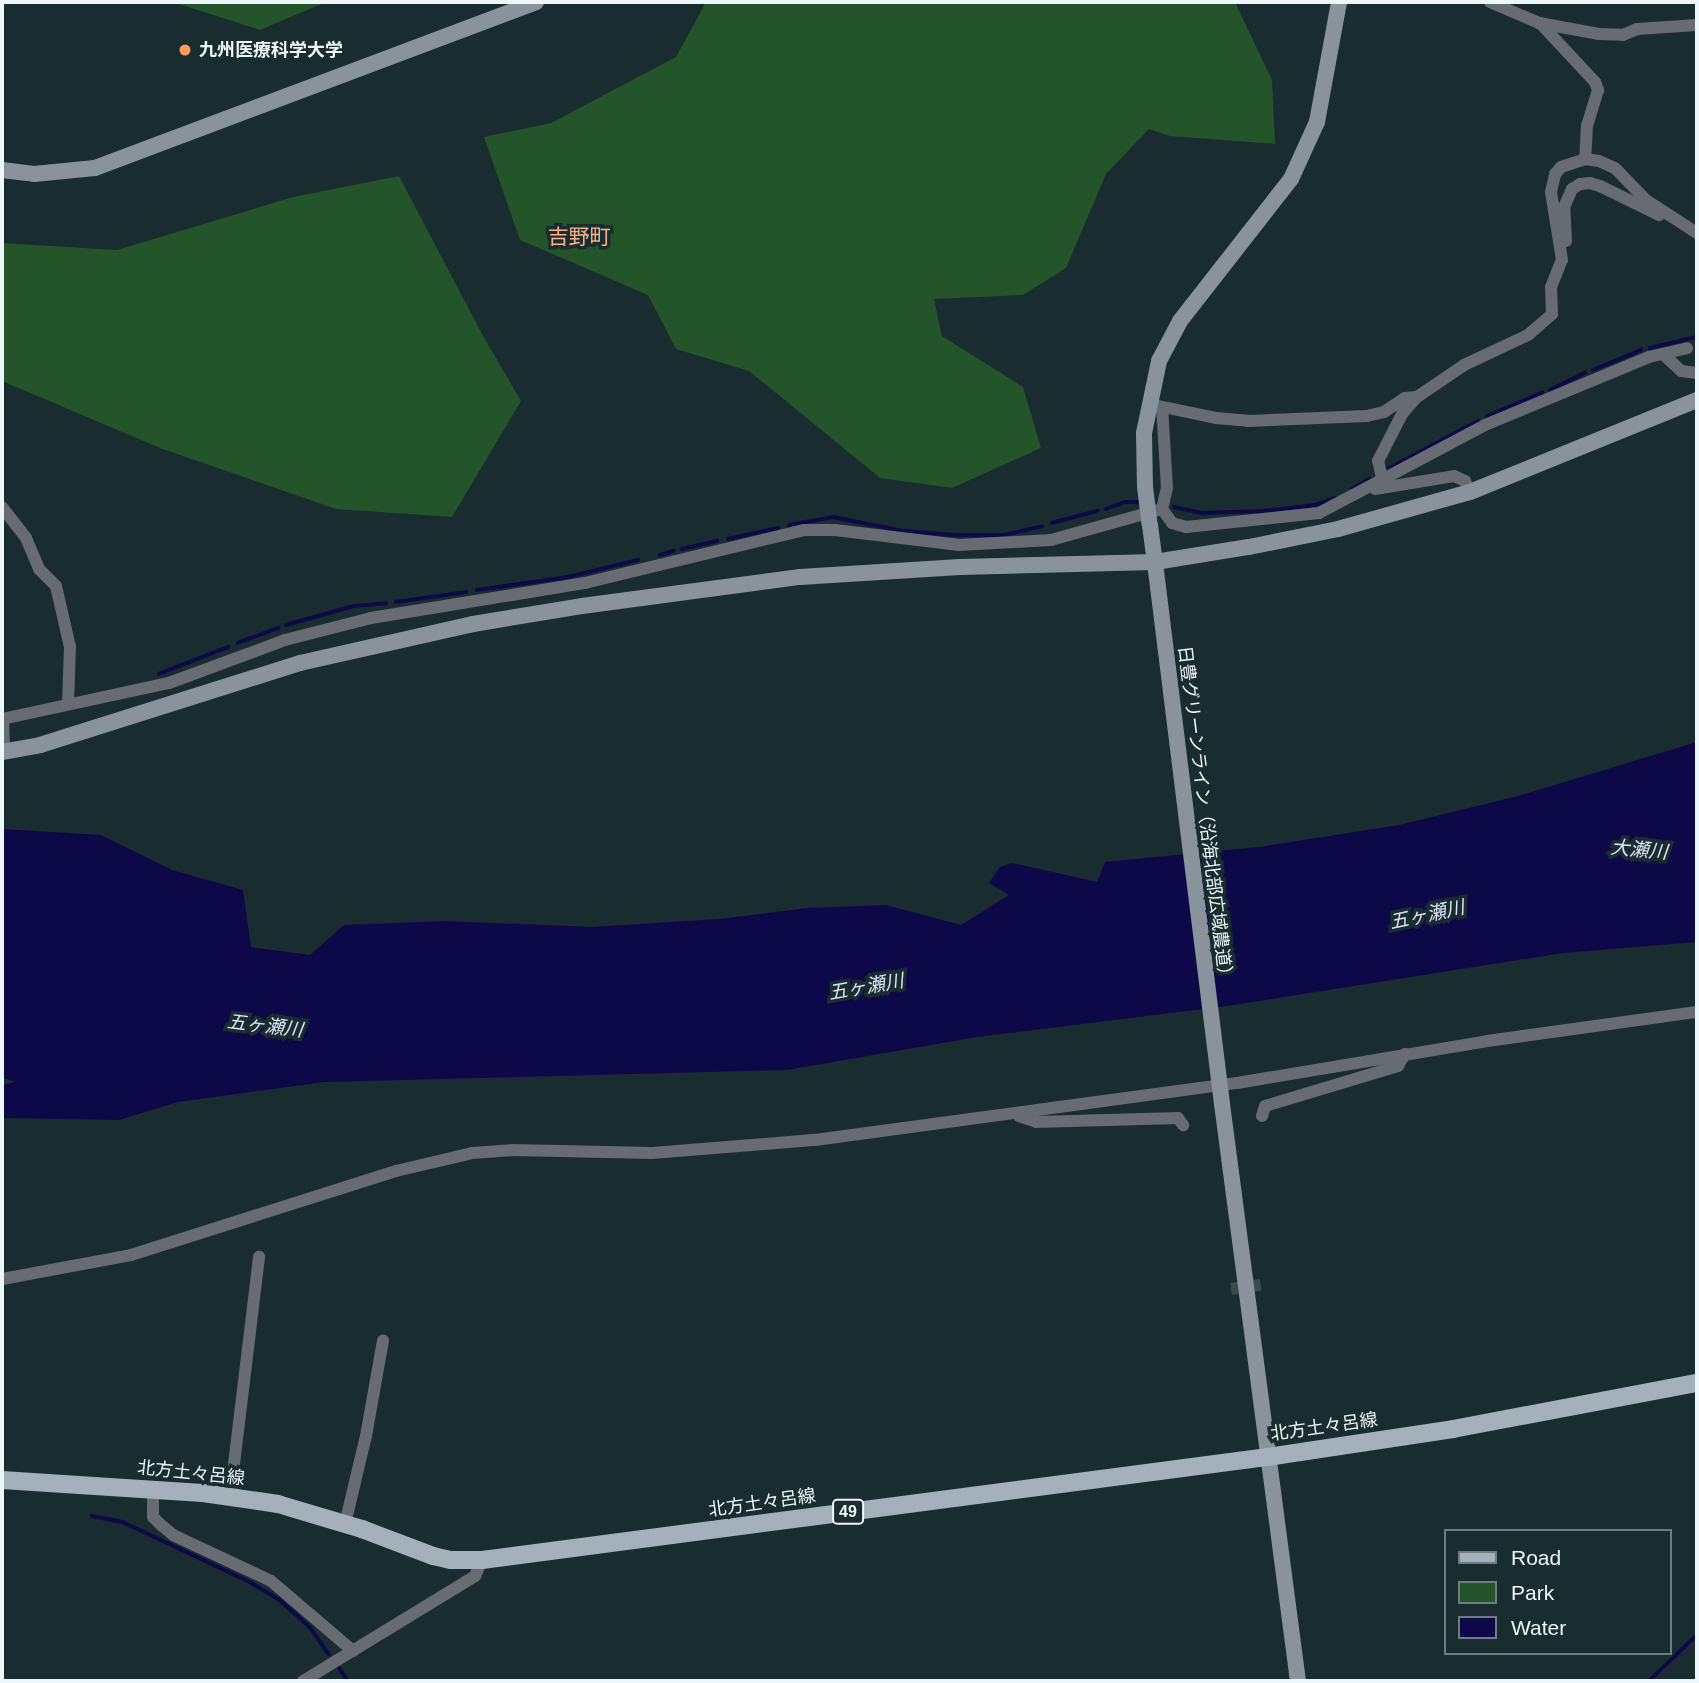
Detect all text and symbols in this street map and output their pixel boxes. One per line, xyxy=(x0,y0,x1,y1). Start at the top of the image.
place label: 九州医療科学大学 xyxy=(199,39,343,61)
marker: 九州医療科学大学 xyxy=(177,42,193,58)
district label: 吉野町 xyxy=(548,224,610,250)
street label: 日豊グリーンライン（沿海北部広域農道） xyxy=(1173,644,1237,986)
water label: 大瀬川 xyxy=(1610,836,1668,864)
water label: 五ヶ瀬川 xyxy=(1387,896,1467,934)
water label: 五ヶ瀬川 xyxy=(827,969,905,1005)
water label: 五ヶ瀬川 xyxy=(226,1010,304,1042)
street label: 北方土々呂線 xyxy=(1269,1409,1379,1445)
street label: 北方土々呂線 xyxy=(136,1457,246,1489)
street label: 北方土々呂線 xyxy=(707,1485,817,1521)
road number: 49 xyxy=(830,1500,866,1524)
legend xyxy=(1444,1529,1671,1655)
text: Road xyxy=(1511,1546,1561,1569)
text: Park xyxy=(1511,1581,1554,1604)
text: Water xyxy=(1511,1616,1566,1639)

